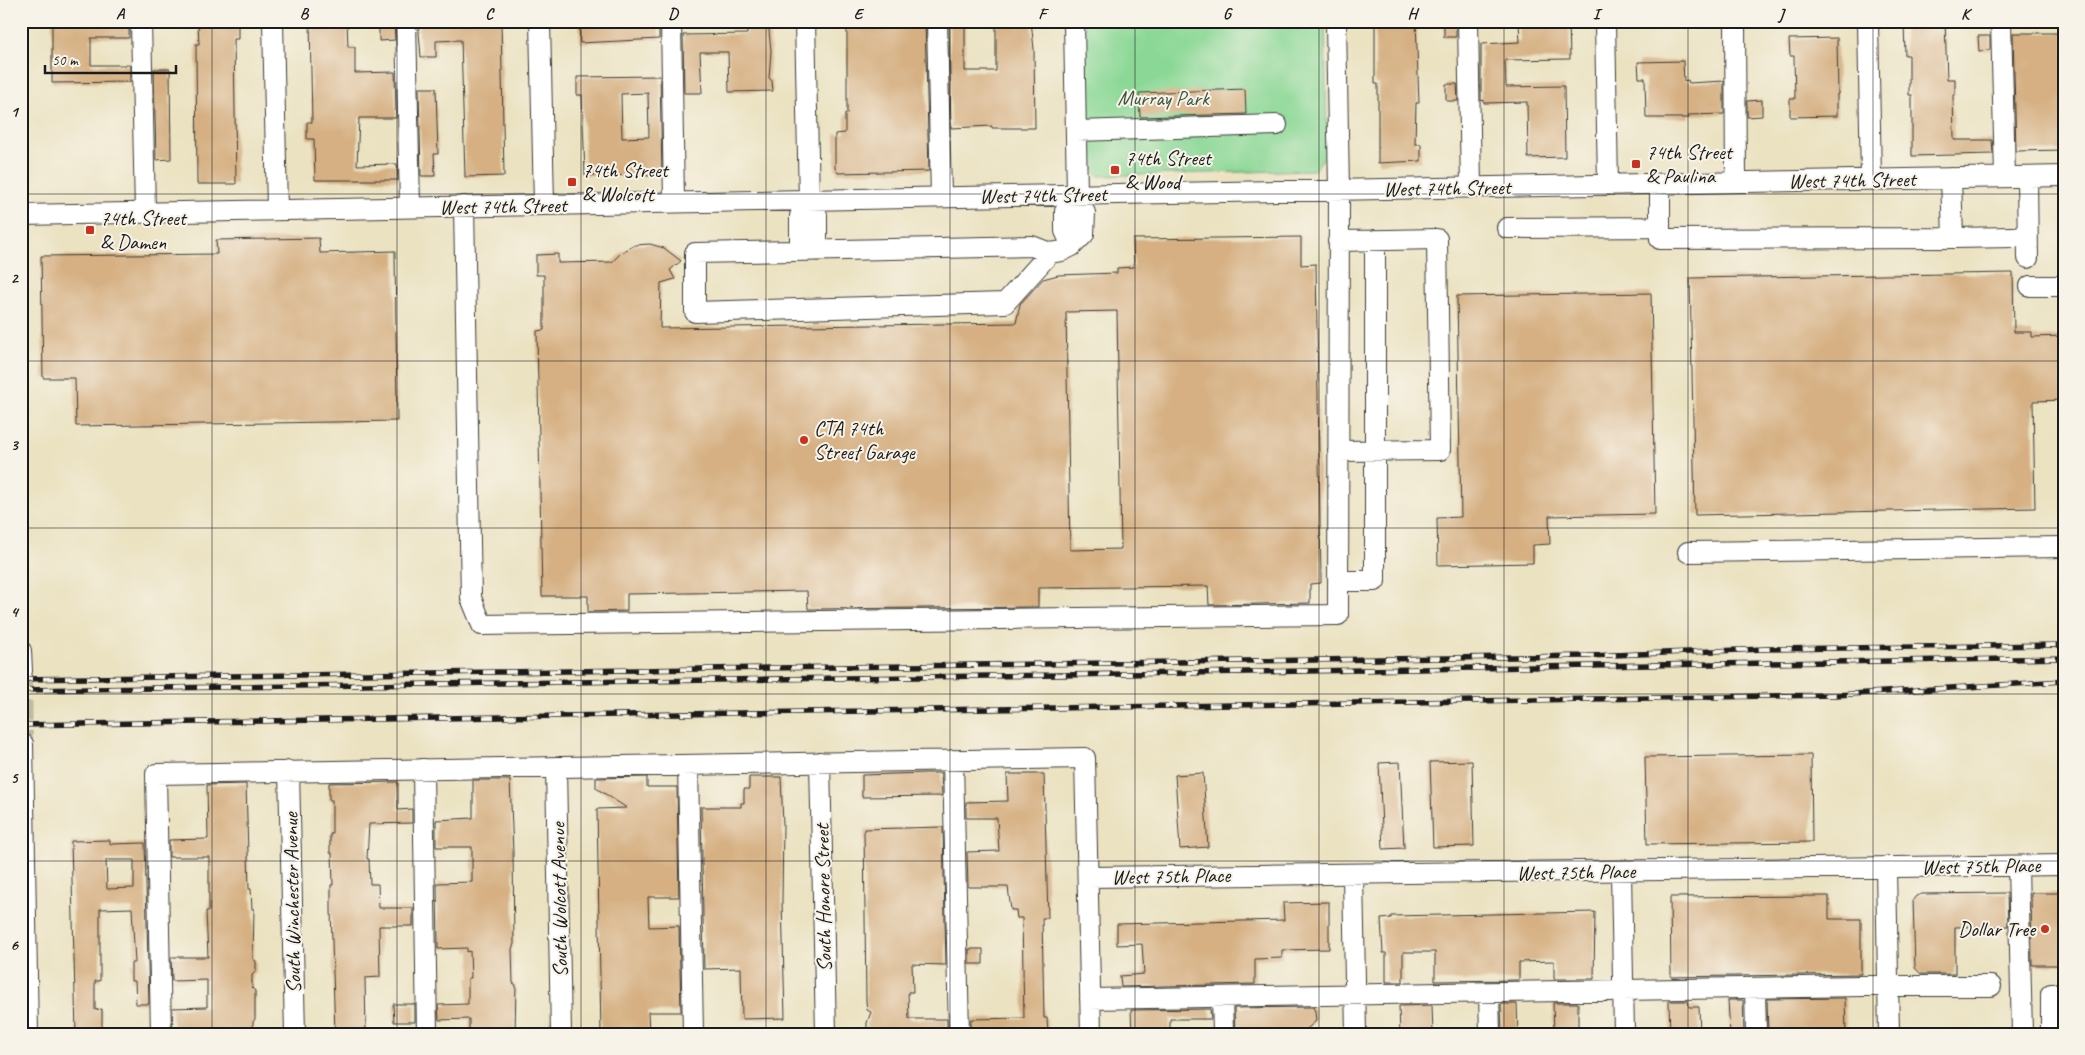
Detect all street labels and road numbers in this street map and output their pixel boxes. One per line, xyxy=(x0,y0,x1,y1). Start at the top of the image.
street label: West 74th Street xyxy=(1788,166,1918,194)
street label: West 74th Street xyxy=(1383,174,1513,202)
street label: West 74th Street xyxy=(979,181,1109,209)
street label: West 74th Street xyxy=(439,192,569,220)
street label: South Winchester Avenue xyxy=(277,811,307,994)
street label: South Wolcott Avenue xyxy=(545,820,573,978)
street label: South Honore Street xyxy=(809,822,837,972)
street label: West 75th Place xyxy=(1921,852,2042,880)
street label: West 75th Place xyxy=(1516,858,1637,886)
street label: West 75th Place xyxy=(1111,862,1232,890)

